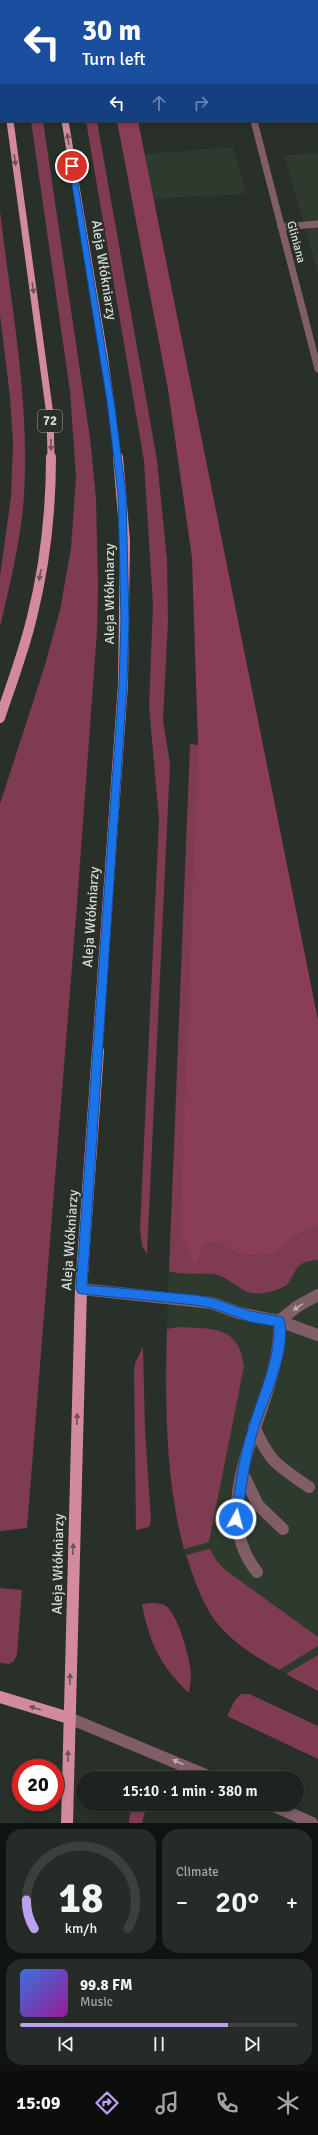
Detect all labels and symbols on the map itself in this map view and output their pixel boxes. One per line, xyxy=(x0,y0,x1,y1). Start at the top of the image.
one-way arrow xyxy=(64,133,70,145)
pin xyxy=(55,149,89,183)
one-way arrow xyxy=(12,154,18,166)
street label: Aleja Włókniarzy xyxy=(88,219,120,322)
street label: Gliniana xyxy=(283,219,309,265)
one-way arrow xyxy=(30,282,36,295)
road number: 72 xyxy=(38,410,62,432)
one-way arrow xyxy=(48,439,54,452)
street label: Aleja Włókniarzy xyxy=(101,543,118,644)
one-way arrow xyxy=(37,569,43,581)
street label: Aleja Włókniarzy xyxy=(79,866,103,968)
street label: Aleja Włókniarzy xyxy=(58,1189,82,1291)
one-way arrow xyxy=(292,1303,303,1311)
one-way arrow xyxy=(74,1412,80,1425)
position arrow xyxy=(215,1498,257,1540)
street label: Aleja Włókniarzy xyxy=(49,1513,67,1615)
one-way arrow xyxy=(70,1543,77,1555)
one-way arrow xyxy=(67,1672,73,1685)
one-way arrow xyxy=(28,1705,40,1711)
one-way arrow xyxy=(65,1750,72,1762)
speed limit sign: 20 xyxy=(12,1759,64,1811)
one-way arrow xyxy=(172,1759,183,1765)

